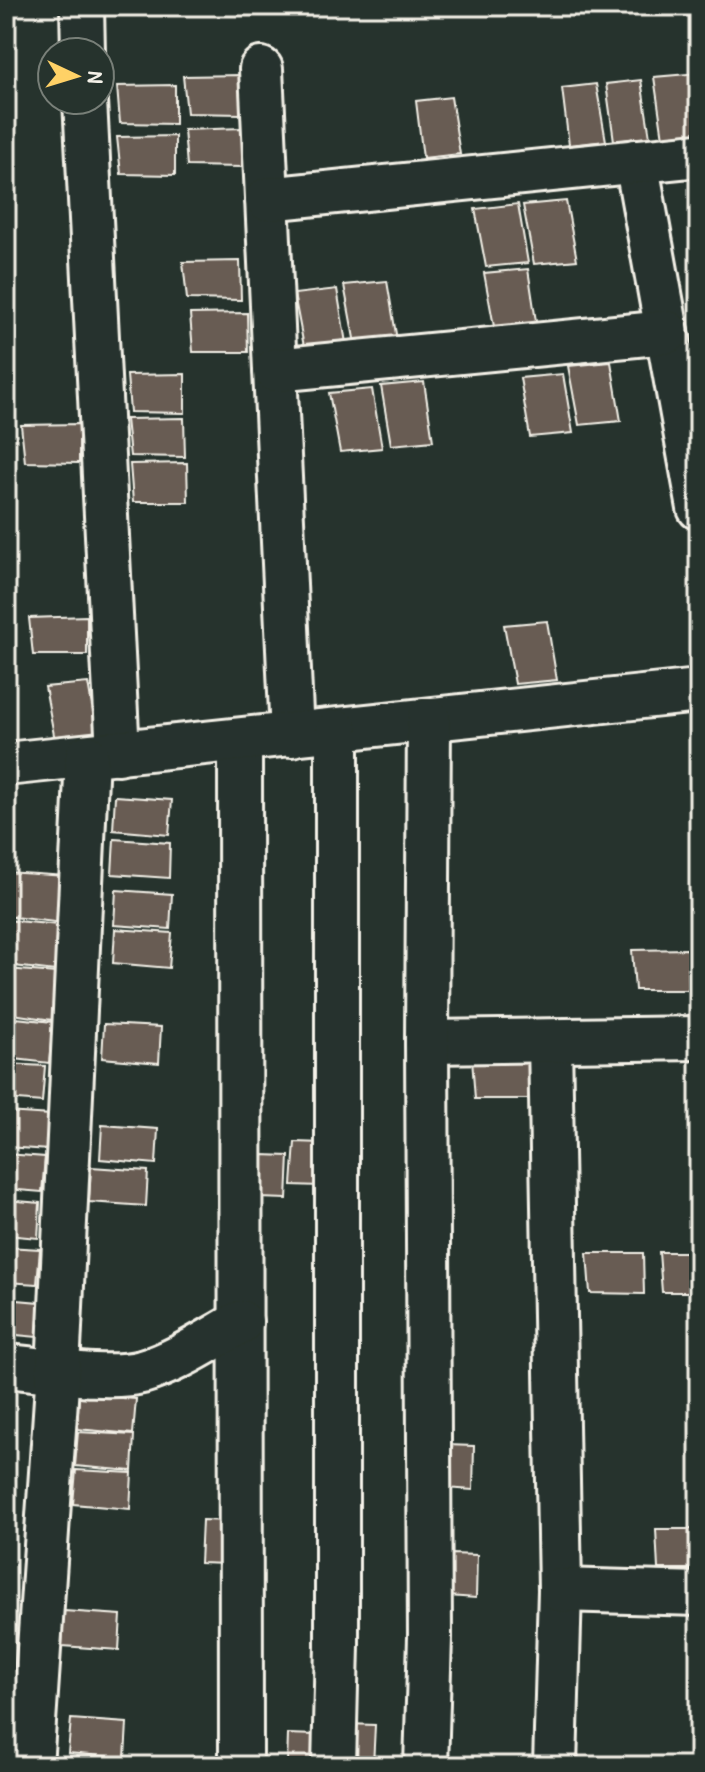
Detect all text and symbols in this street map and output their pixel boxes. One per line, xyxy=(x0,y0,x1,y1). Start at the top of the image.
north arrow xyxy=(36,36,116,116)
text: N xyxy=(81,71,111,85)

